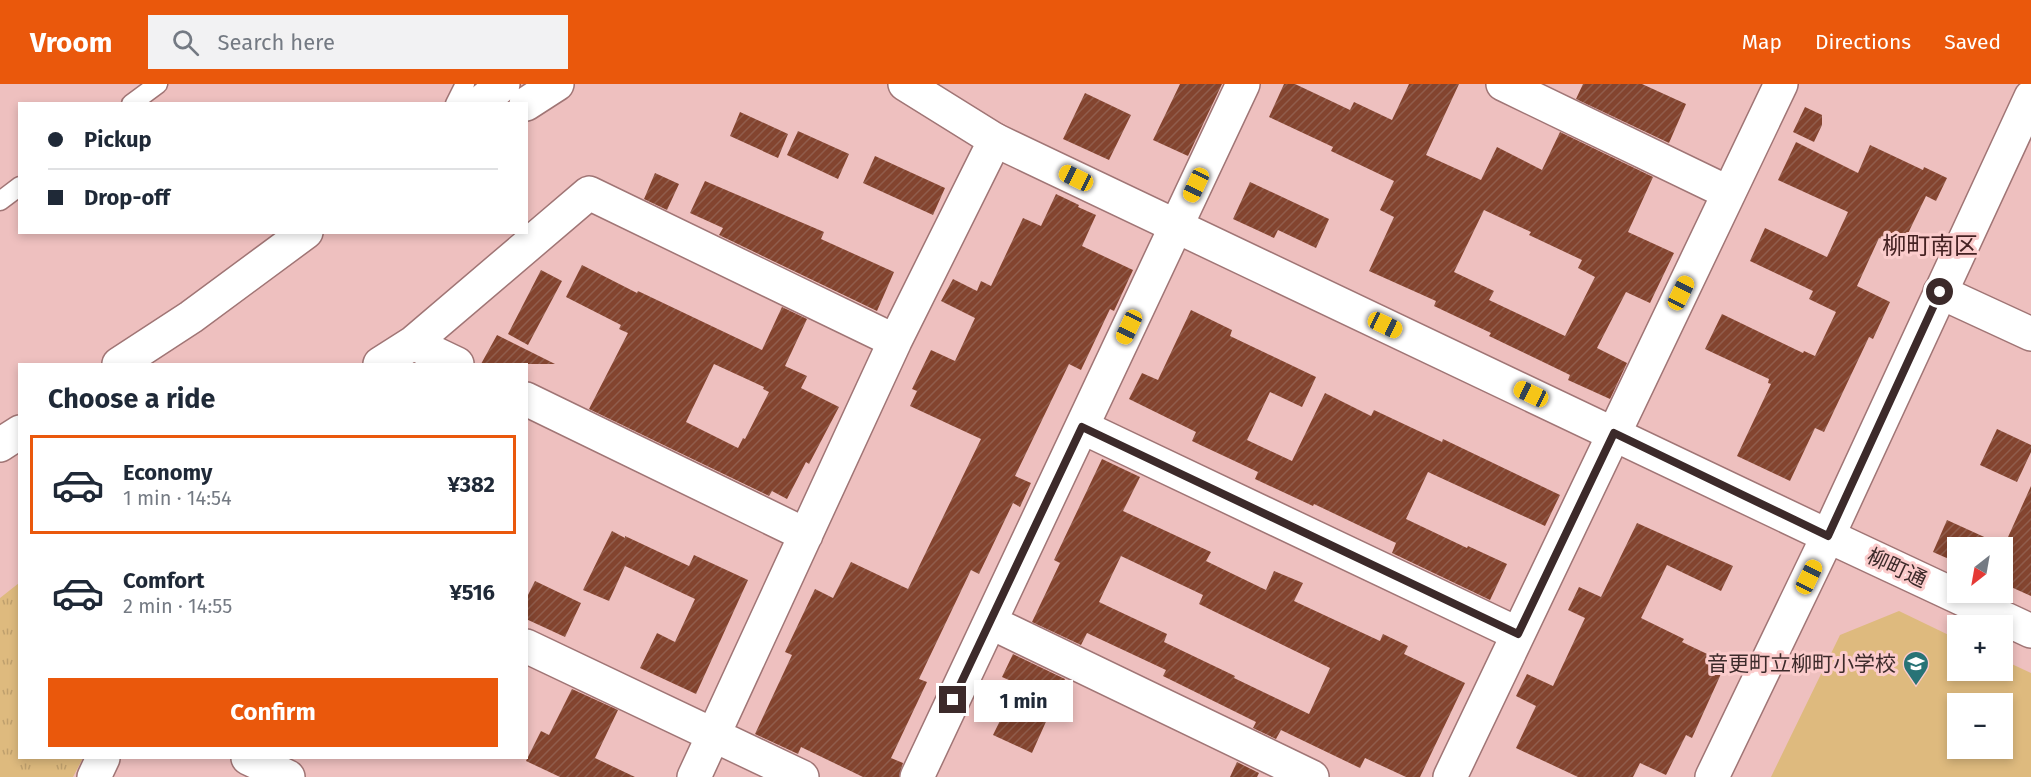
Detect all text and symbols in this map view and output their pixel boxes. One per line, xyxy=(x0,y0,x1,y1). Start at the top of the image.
search box xyxy=(148,15,568,69)
text: Vroom xyxy=(30,26,112,59)
icon: search xyxy=(169,26,202,59)
text: Search here xyxy=(217,29,335,56)
text: Map xyxy=(1742,29,1782,55)
text: Directions xyxy=(1815,29,1911,55)
text: Saved xyxy=(1944,29,2001,55)
text: Pickup xyxy=(84,126,152,153)
car xyxy=(1056,162,1096,194)
car xyxy=(1180,165,1212,205)
text: Drop-off xyxy=(84,184,170,211)
district label: 柳町南区 xyxy=(1882,232,1978,260)
car xyxy=(1665,273,1697,313)
route start xyxy=(1926,278,1953,305)
car xyxy=(1113,307,1145,347)
car xyxy=(1365,309,1405,341)
car xyxy=(1511,378,1551,410)
text: Choose a ride xyxy=(48,383,215,415)
icon: car xyxy=(51,458,105,512)
text: Economy xyxy=(123,459,212,486)
text: ¥382 xyxy=(447,471,495,498)
text: 1 min · 14:54 xyxy=(123,486,232,510)
north arrow xyxy=(1947,537,2013,603)
map controls xyxy=(1947,537,2013,759)
street label: 柳町通 xyxy=(1863,543,1931,593)
car xyxy=(1793,557,1825,597)
icon: car xyxy=(51,566,105,620)
text: Comfort xyxy=(123,567,204,594)
text: ¥516 xyxy=(450,579,495,606)
text: 2 min · 14:55 xyxy=(123,594,232,618)
button: + xyxy=(1947,615,2013,681)
school or university icon: 音更町立柳町小学校 xyxy=(1901,649,1931,687)
place label: 音更町立柳町小学校 xyxy=(1707,651,1896,677)
button: Confirm xyxy=(48,678,498,747)
callout: 1 min xyxy=(974,679,1073,721)
route end xyxy=(939,686,966,713)
text: 1 min xyxy=(999,689,1048,713)
button: − xyxy=(1947,693,2013,759)

